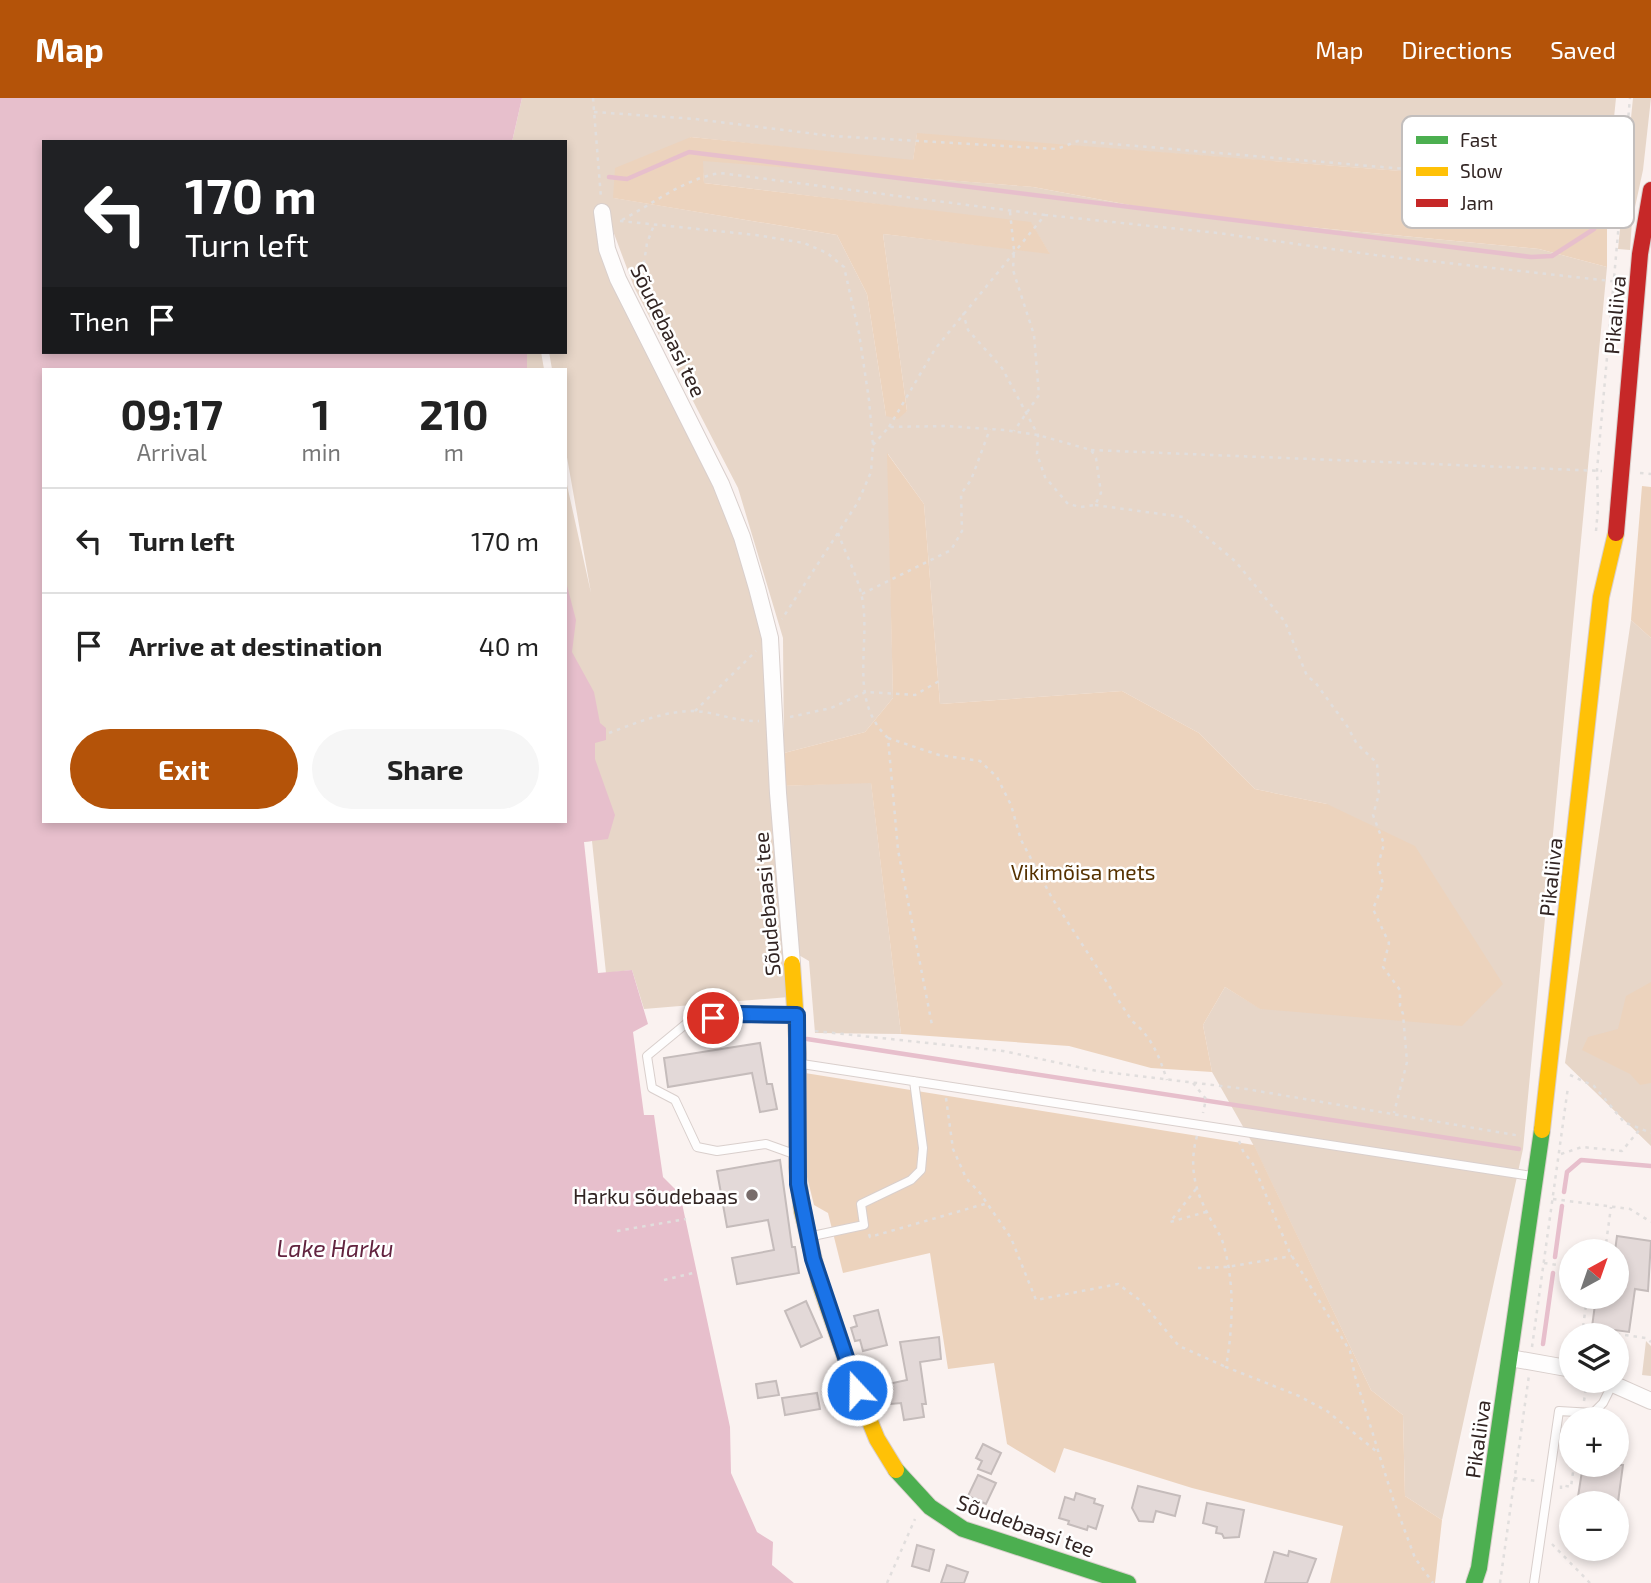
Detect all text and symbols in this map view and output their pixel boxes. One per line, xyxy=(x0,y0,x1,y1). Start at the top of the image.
text: Map xyxy=(35,29,104,69)
text: Map xyxy=(1315,35,1363,64)
text: Directions xyxy=(1401,35,1512,64)
text: Saved xyxy=(1550,35,1616,64)
legend xyxy=(1402,116,1634,228)
text: Fast xyxy=(1460,128,1497,151)
text: Slow xyxy=(1460,159,1503,182)
text: 170 m xyxy=(185,165,317,224)
icon: left xyxy=(70,168,161,259)
text: Jam xyxy=(1460,191,1494,214)
text: Turn left xyxy=(185,225,309,263)
street label: Sõudebaasi tee xyxy=(626,259,712,401)
street label: Pikaliiva xyxy=(1598,275,1630,355)
icon: arrive xyxy=(143,301,181,339)
text: Then xyxy=(70,305,129,336)
text: 09:17 xyxy=(121,388,223,438)
text: 1 xyxy=(312,388,330,438)
text: 210 xyxy=(419,388,488,438)
text: Arrival xyxy=(137,438,207,466)
text: min xyxy=(302,438,341,466)
text: m xyxy=(444,438,464,466)
icon: left xyxy=(70,522,108,560)
text: Turn left xyxy=(129,525,235,556)
text: 170 m xyxy=(471,525,539,556)
icon: arrive xyxy=(70,627,108,665)
text: Arrive at destination xyxy=(129,630,382,661)
text: 40 m xyxy=(479,630,539,661)
button: Exit xyxy=(70,729,298,809)
button: Share xyxy=(312,729,539,809)
street label: Sõudebaasi tee xyxy=(747,831,785,977)
street label: Pikaliiva xyxy=(1533,836,1567,918)
park label: Vikimõisa mets xyxy=(1011,859,1155,884)
pin xyxy=(683,988,743,1048)
icon: arrive xyxy=(694,999,732,1037)
place label: Harku sõudebaas xyxy=(573,1183,738,1208)
marker: Harku sõudebaas xyxy=(744,1187,760,1203)
water label: Lake Harku xyxy=(277,1234,393,1262)
north arrow xyxy=(1559,1239,1629,1309)
map controls xyxy=(1559,1239,1629,1561)
button: layers xyxy=(1559,1323,1629,1393)
position arrow xyxy=(820,1353,894,1427)
street label: Pikaliiva xyxy=(1459,1398,1495,1480)
button: + xyxy=(1559,1407,1629,1477)
street label: Sõudebaasi tee xyxy=(954,1488,1098,1562)
button: − xyxy=(1559,1491,1629,1561)

